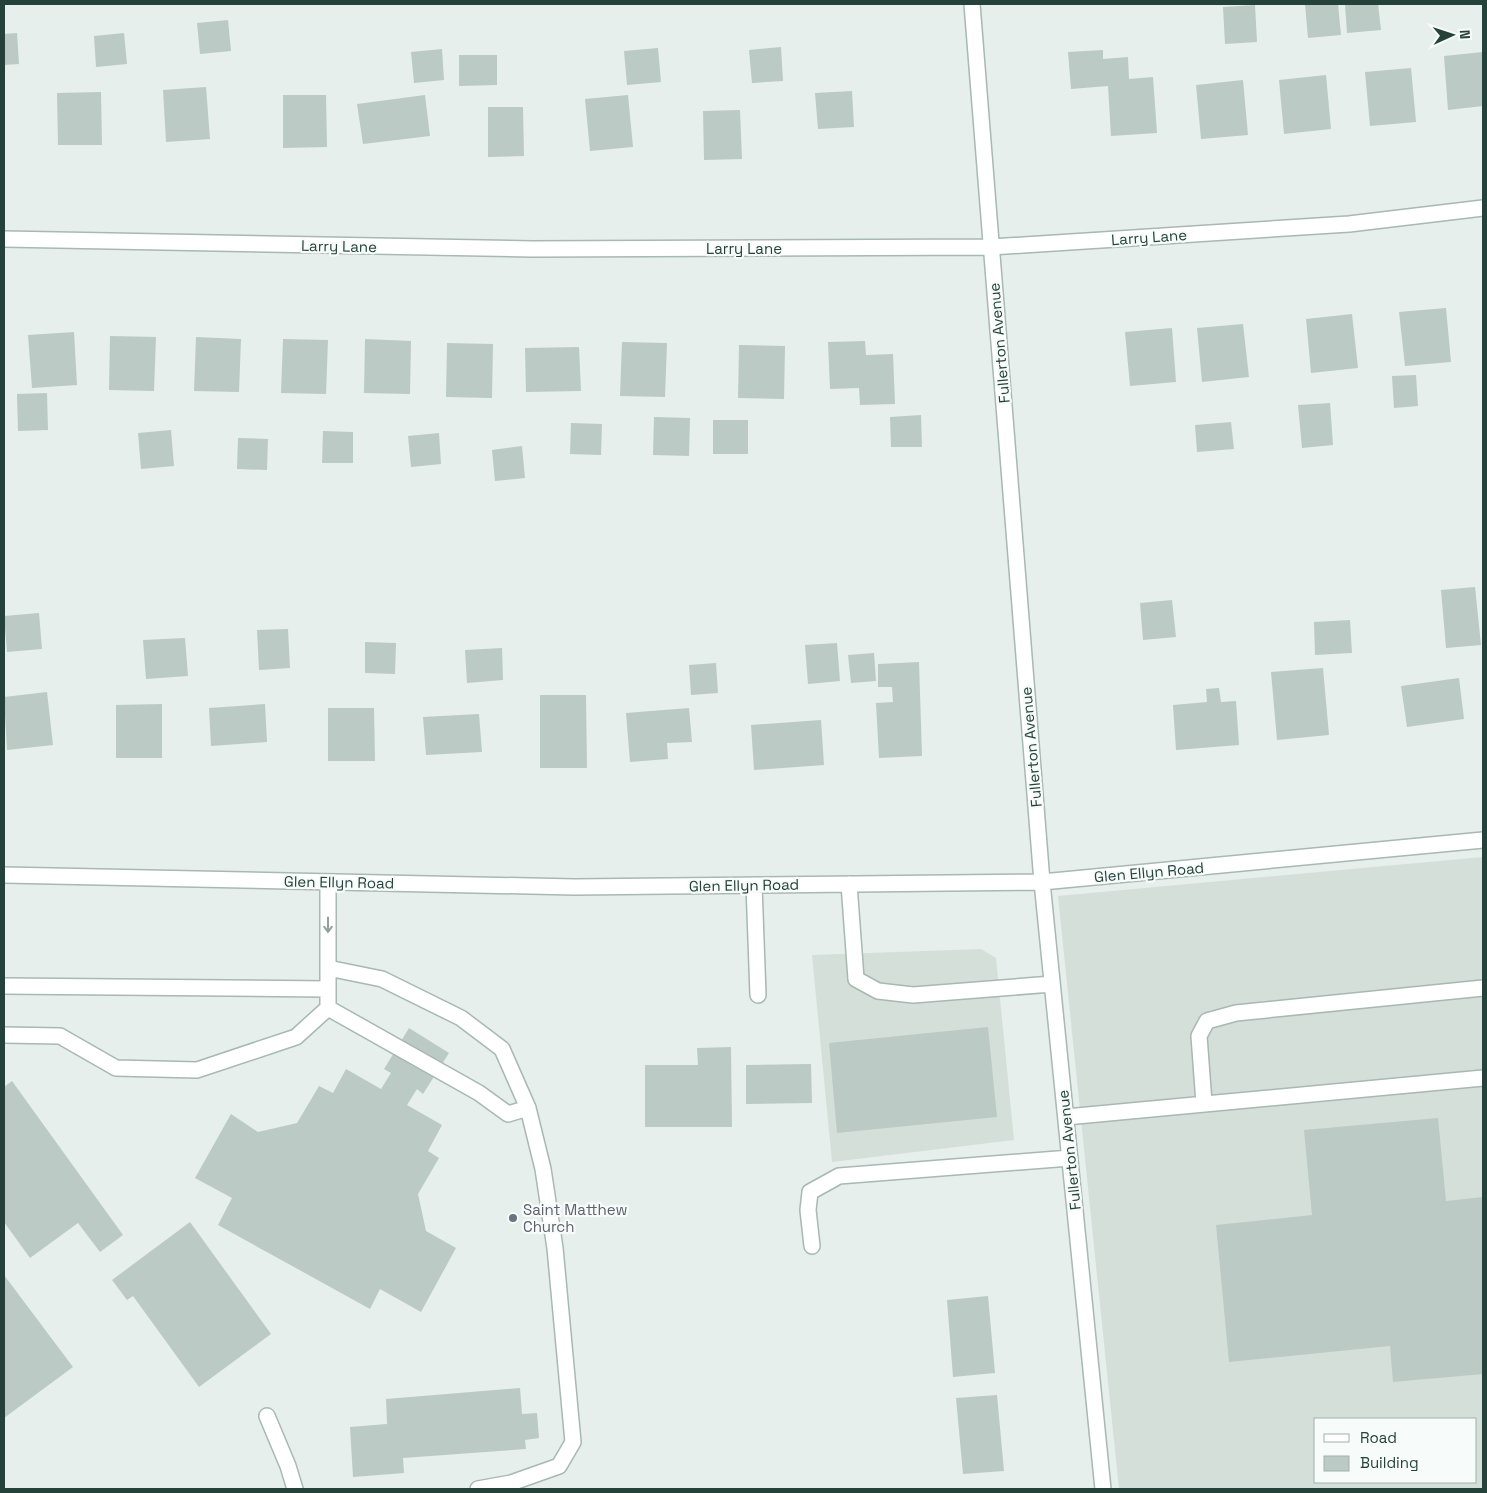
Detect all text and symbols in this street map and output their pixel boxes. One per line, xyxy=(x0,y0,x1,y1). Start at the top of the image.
north arrow xyxy=(1427,10,1477,60)
text: N xyxy=(1456,29,1474,39)
street label: Larry Lane xyxy=(1110,225,1188,249)
street label: Larry Lane xyxy=(301,236,377,256)
street label: Larry Lane xyxy=(706,239,782,258)
street label: Fullerton Avenue xyxy=(984,282,1014,404)
street label: Fullerton Avenue xyxy=(1016,686,1046,808)
street label: Glen Ellyn Road xyxy=(1093,858,1205,886)
street label: Glen Ellyn Road xyxy=(284,872,394,892)
street label: Glen Ellyn Road xyxy=(689,875,799,895)
one-way arrow xyxy=(323,916,333,933)
street label: Fullerton Avenue xyxy=(1053,1089,1085,1211)
place label: Saint Matthew Church xyxy=(523,1200,628,1236)
marker: Saint Matthew Church xyxy=(507,1212,519,1224)
legend xyxy=(1314,1418,1477,1483)
text: Road xyxy=(1360,1428,1397,1447)
text: Building xyxy=(1360,1453,1419,1472)

